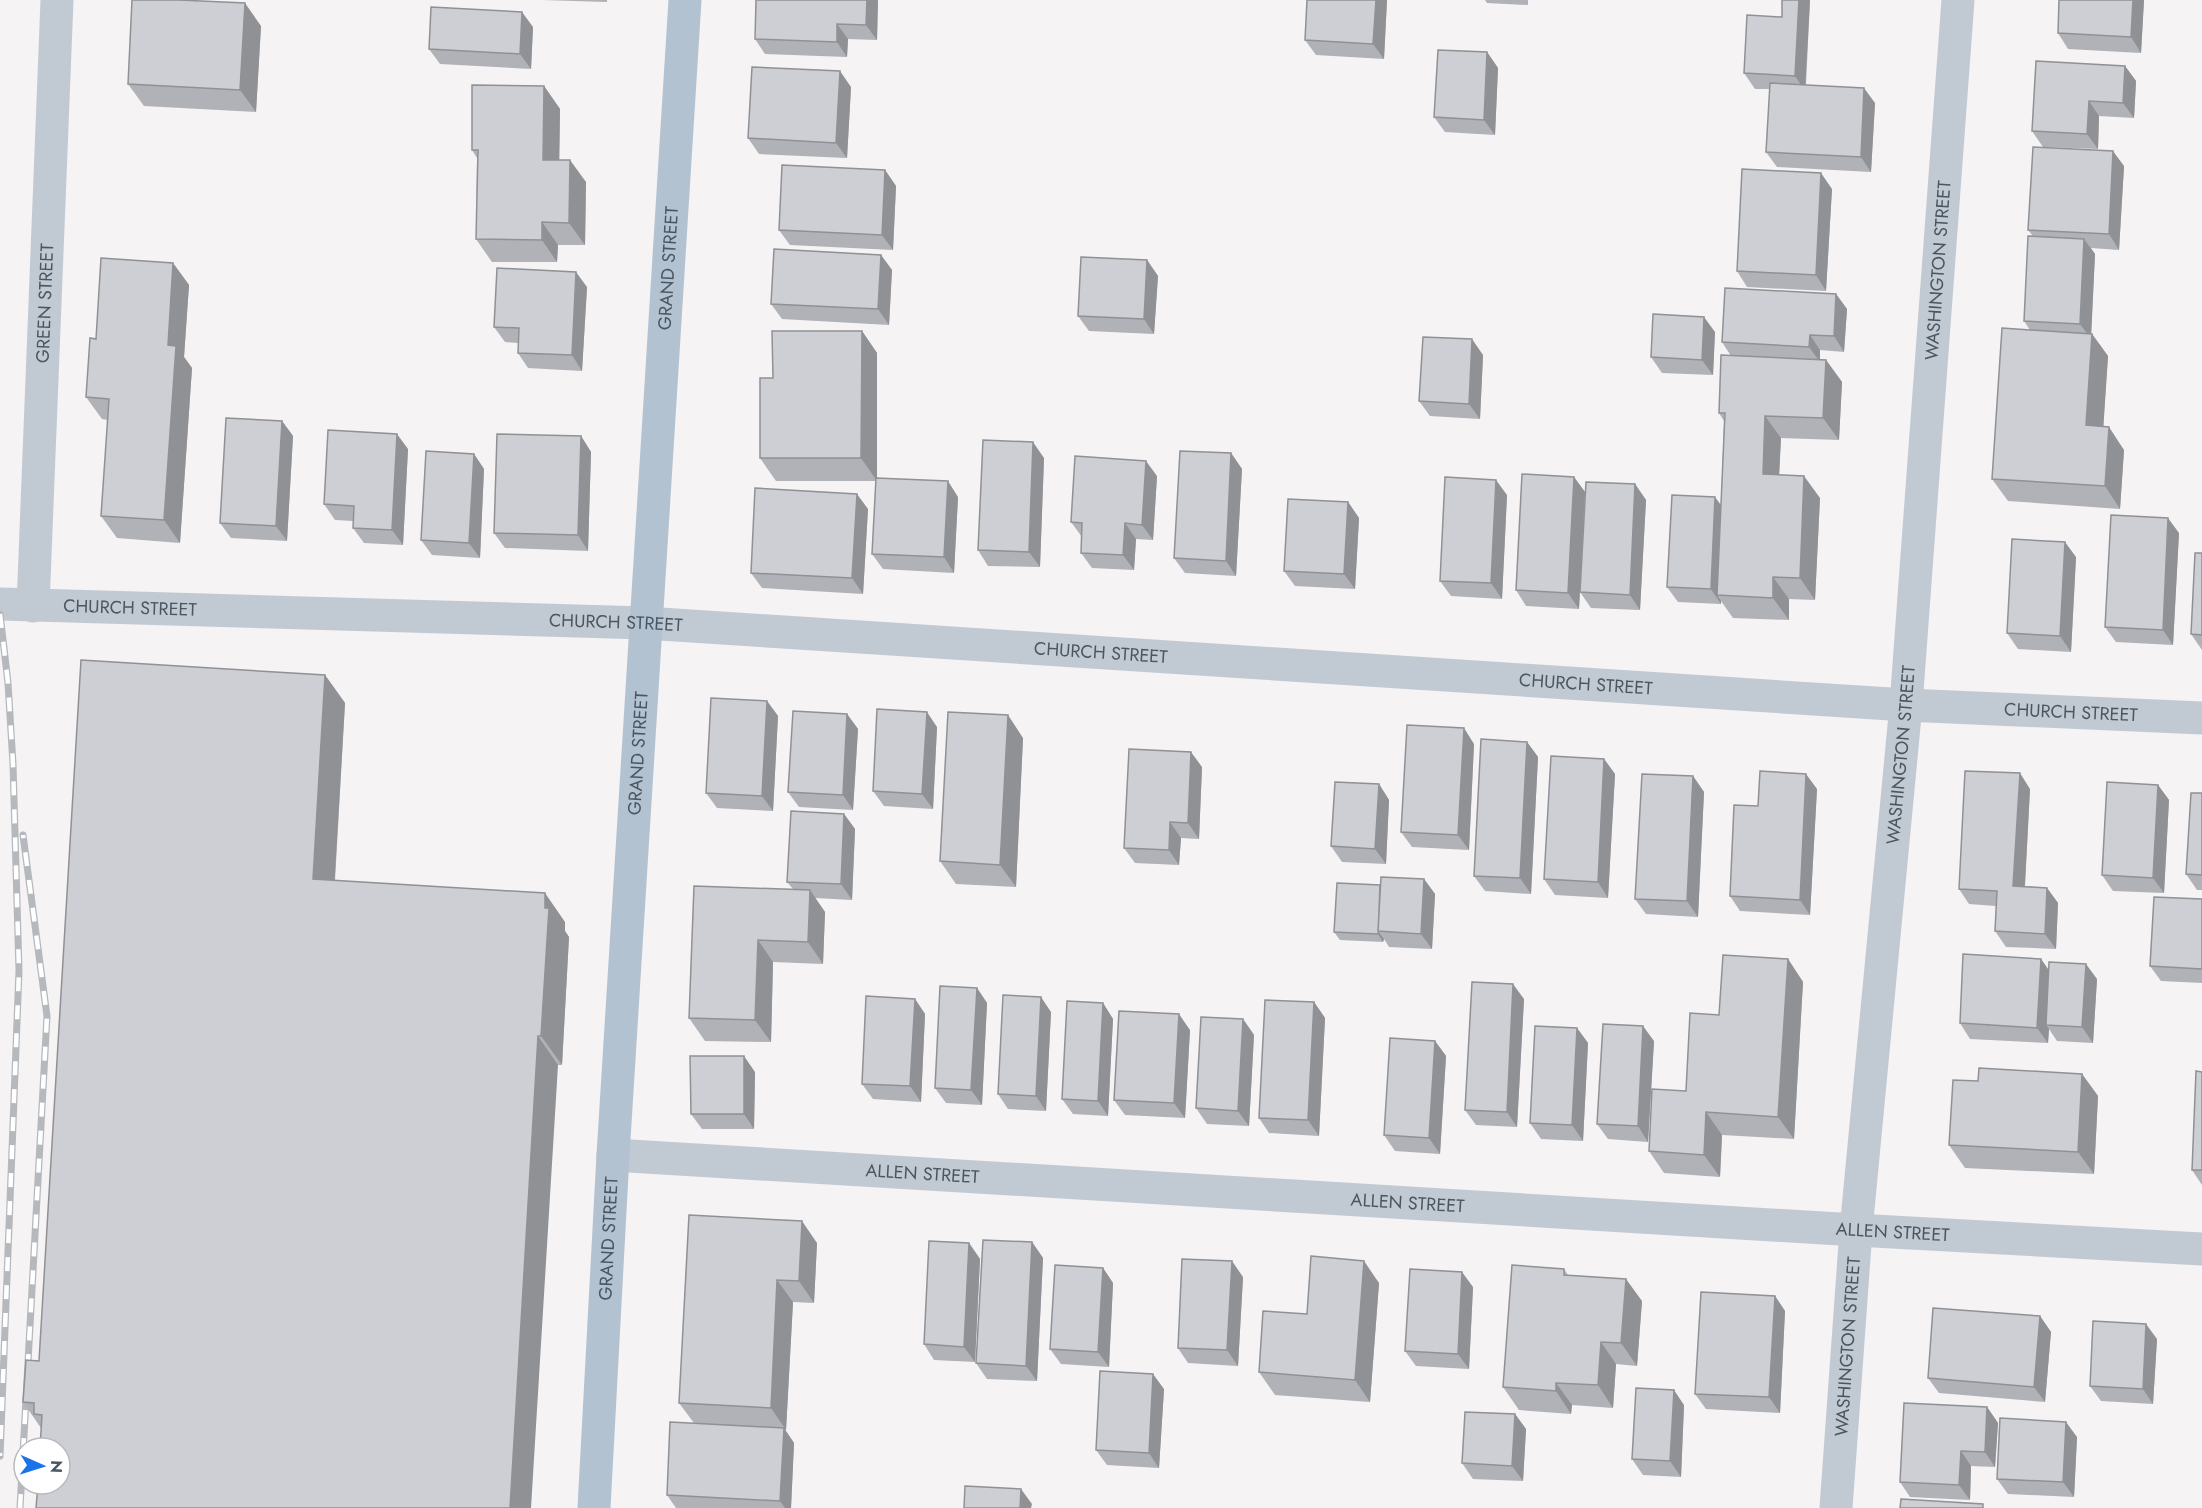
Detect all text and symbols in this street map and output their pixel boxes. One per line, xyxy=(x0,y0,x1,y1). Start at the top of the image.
street label: WASHINGTON STREET xyxy=(1918,179,1958,361)
street label: GRAND STREET xyxy=(651,205,685,331)
street label: GREEN STREET xyxy=(30,242,60,364)
street label: CHURCH STREET xyxy=(63,593,198,623)
street label: CHURCH STREET xyxy=(549,607,684,638)
street label: CHURCH STREET xyxy=(1033,635,1169,670)
street label: WASHINGTON STREET xyxy=(1880,664,1922,846)
street label: CHURCH STREET xyxy=(1518,667,1654,702)
street label: GRAND STREET xyxy=(621,690,655,816)
street label: CHURCH STREET xyxy=(2004,696,2139,728)
street label: ALLEN STREET xyxy=(865,1157,981,1190)
street label: GRAND STREET xyxy=(592,1175,625,1301)
street label: ALLEN STREET xyxy=(1350,1187,1466,1219)
street label: ALLEN STREET xyxy=(1835,1216,1951,1248)
street label: WASHINGTON STREET xyxy=(1828,1255,1867,1437)
north arrow xyxy=(12,1436,72,1496)
text: N xyxy=(45,1460,68,1474)

